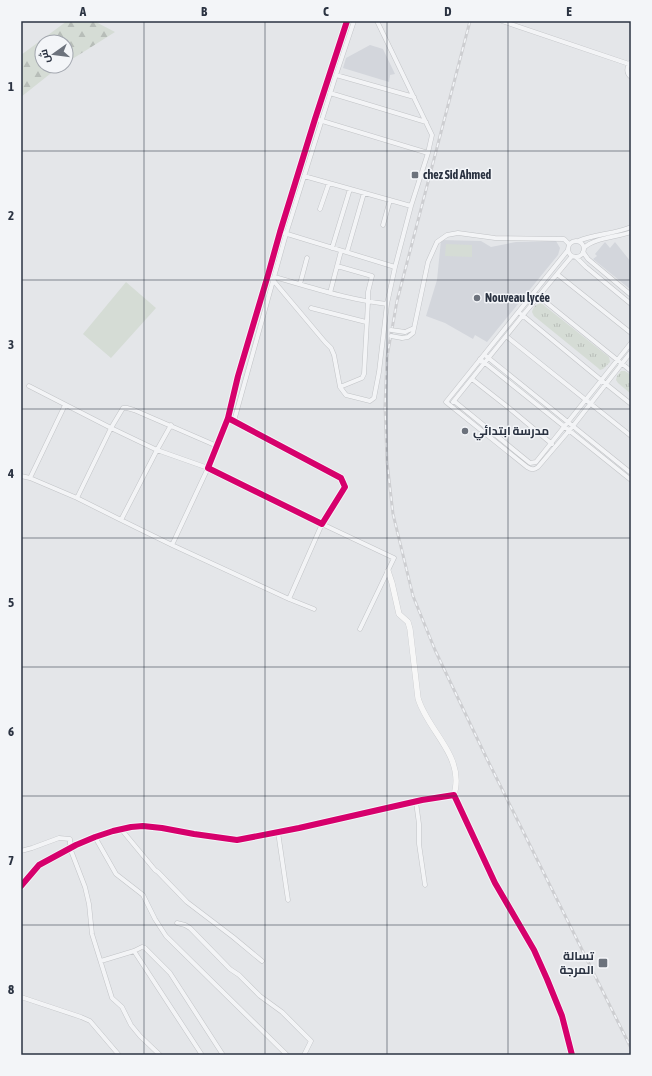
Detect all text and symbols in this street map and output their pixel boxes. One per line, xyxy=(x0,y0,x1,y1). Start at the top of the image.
text: A xyxy=(79,4,87,19)
text: B xyxy=(201,4,208,19)
text: C xyxy=(323,4,329,19)
text: D xyxy=(444,4,452,19)
text: E xyxy=(566,4,572,19)
north arrow xyxy=(34,34,74,74)
text: ش xyxy=(37,48,53,65)
text: 1 xyxy=(8,79,14,94)
place label: chez Sid Ahmed xyxy=(423,168,492,182)
marker: chez Sid Ahmed xyxy=(410,170,420,180)
text: 2 xyxy=(8,208,14,223)
place label: Nouveau lycée xyxy=(485,291,551,305)
marker: Nouveau lycée xyxy=(472,293,482,303)
text: 3 xyxy=(8,337,14,352)
place label: مدرسة ابتدائي xyxy=(473,424,549,441)
marker: مدرسة ابتدائي xyxy=(460,426,470,436)
text: 4 xyxy=(7,466,14,481)
text: 5 xyxy=(8,595,14,610)
text: 6 xyxy=(8,724,14,739)
text: 7 xyxy=(8,853,14,868)
place label: تسالة المرجة xyxy=(559,949,595,978)
marker: تسالة المرجة xyxy=(597,957,609,969)
text: 8 xyxy=(8,982,14,997)

